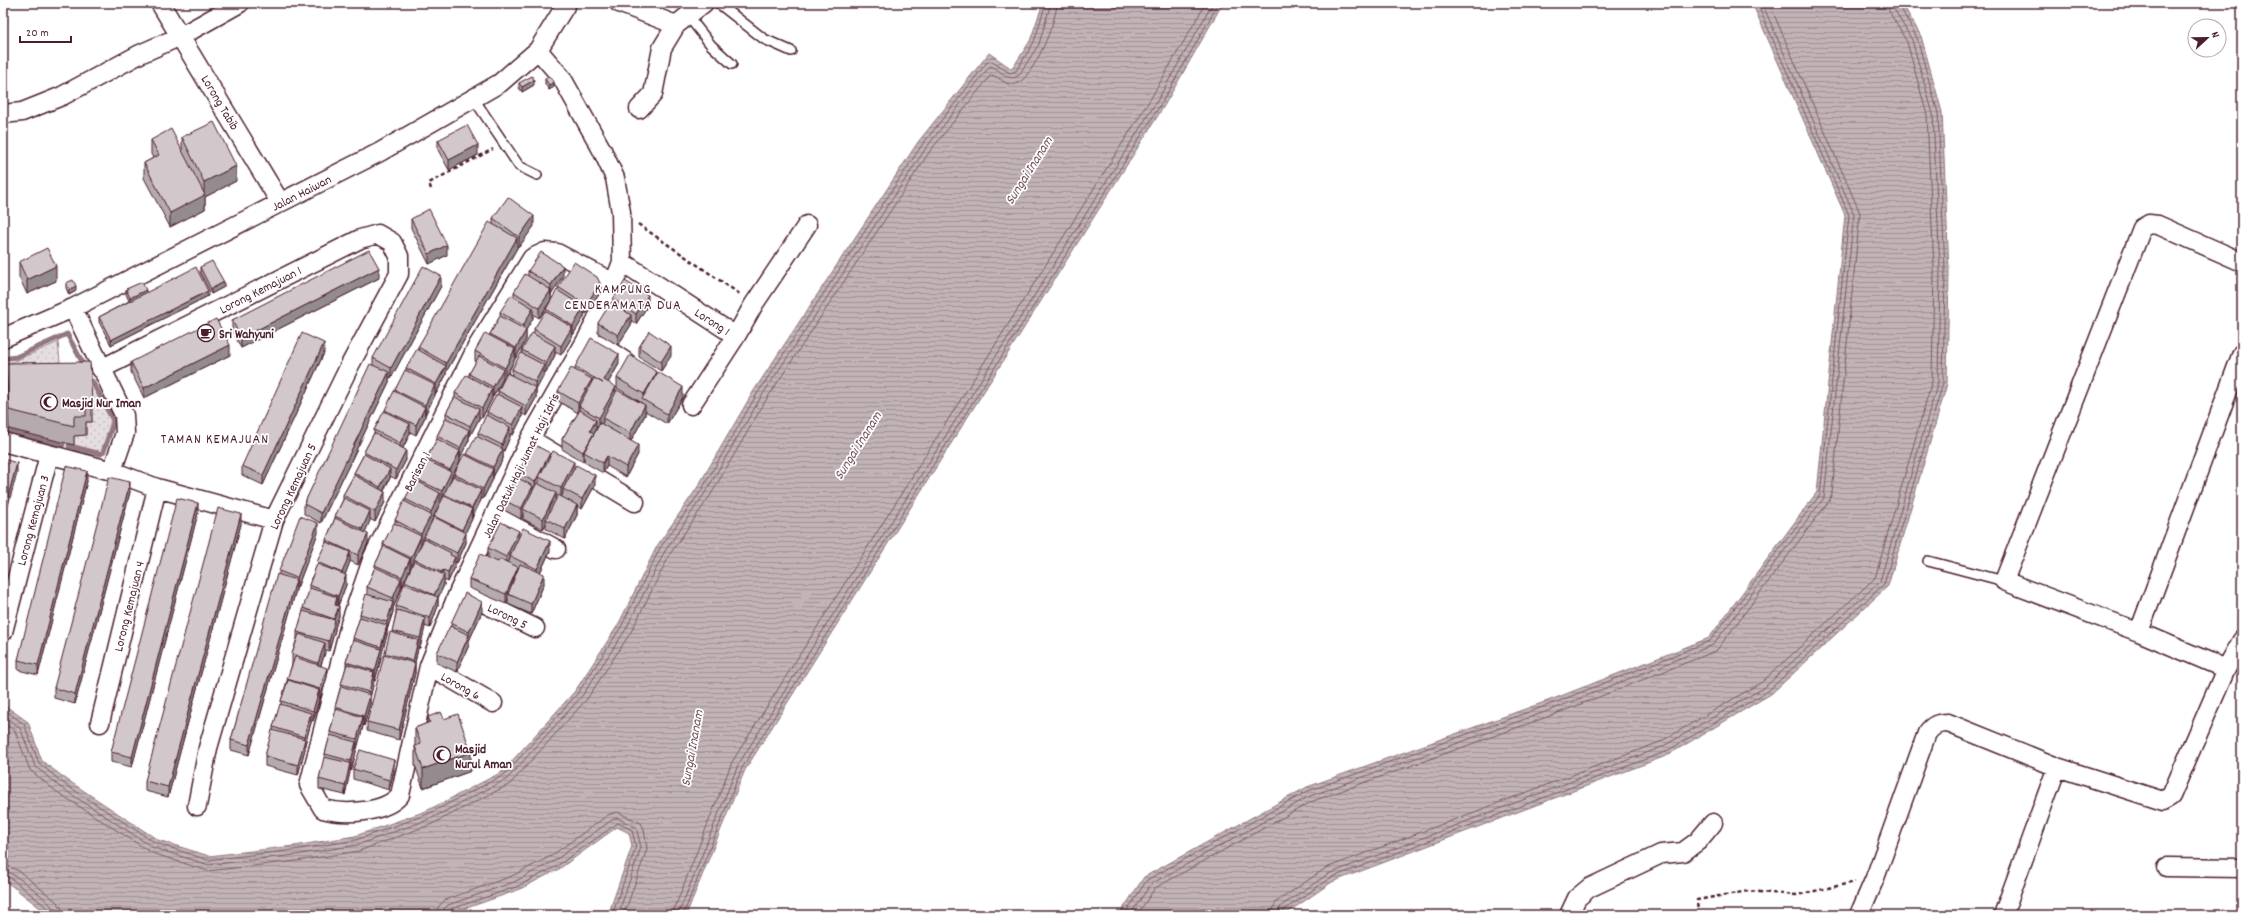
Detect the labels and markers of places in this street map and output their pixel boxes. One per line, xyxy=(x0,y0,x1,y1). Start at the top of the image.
cafe icon: Sri Wahyuni xyxy=(196,323,216,343)
place label: Sri Wahyuni xyxy=(219,326,274,345)
mosque icon: Masjid Nur Iman xyxy=(39,392,59,412)
place label: Masjid Nur Iman xyxy=(62,395,141,414)
place label: Masjid Nurul Aman xyxy=(455,741,512,775)
mosque icon: Masjid Nurul Aman xyxy=(432,745,452,765)

